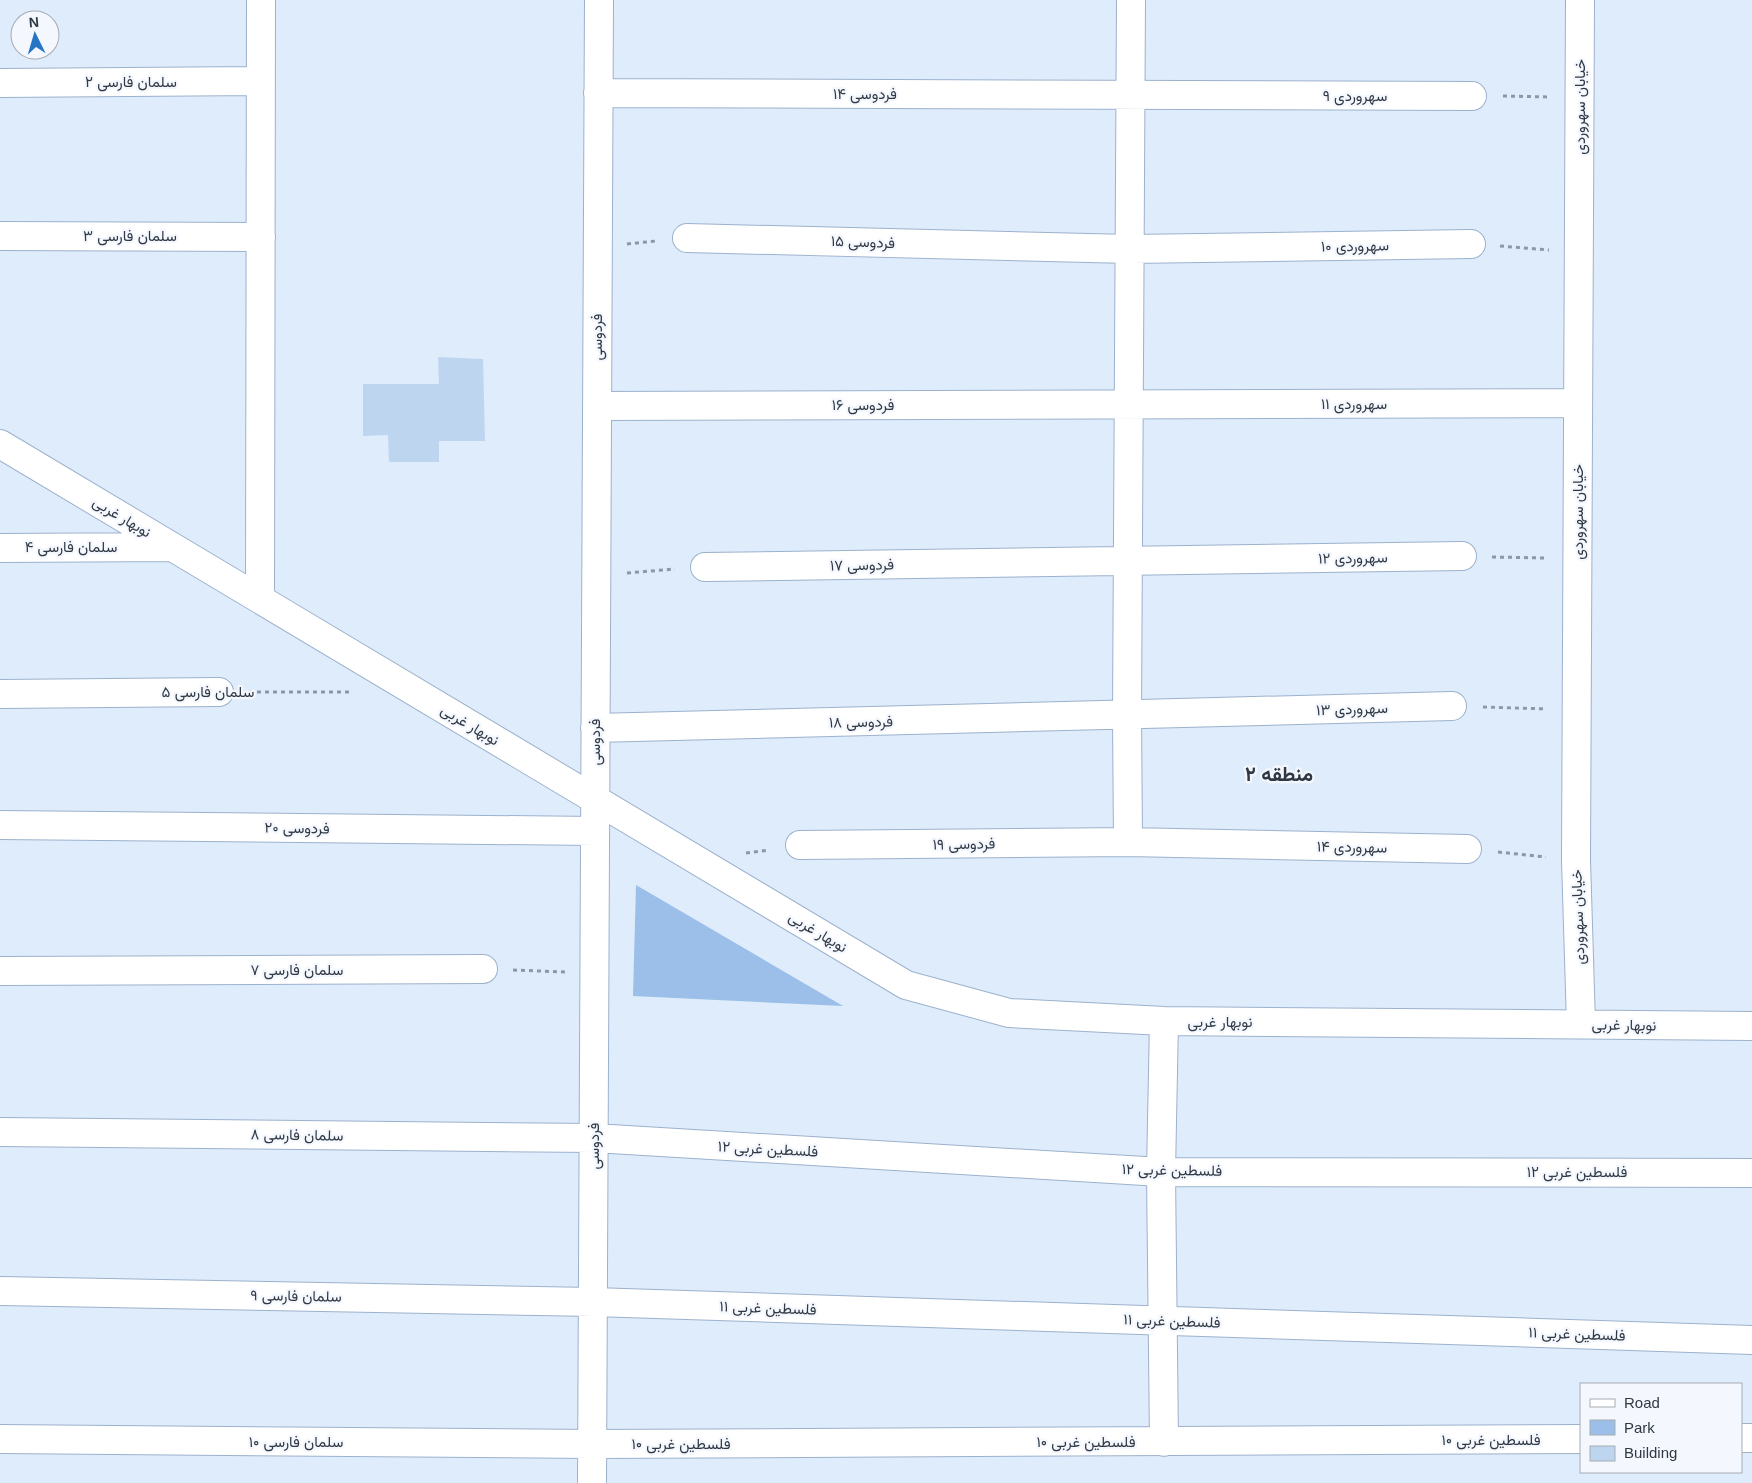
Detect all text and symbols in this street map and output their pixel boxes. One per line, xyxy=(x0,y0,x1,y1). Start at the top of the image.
north arrow xyxy=(10,10,60,60)
text: N xyxy=(28,14,40,30)
street label: خیابان سهروردی xyxy=(1571,59,1590,155)
street label: سلمان فارسی ۲ xyxy=(85,73,177,92)
street label: فردوسی ۱۴ xyxy=(833,85,897,104)
street label: سهروردی ۹ xyxy=(1323,87,1387,106)
street label: سلمان فارسی ۳ xyxy=(83,227,177,246)
street label: فردوسی ۱۵ xyxy=(831,232,896,253)
street label: سهروردی ۱۰ xyxy=(1321,236,1389,257)
street label: فردوسی xyxy=(588,313,607,360)
street label: سهروردی ۱۱ xyxy=(1321,395,1387,414)
street label: فردوسی ۱۶ xyxy=(832,396,894,415)
street label: خیابان سهروردی xyxy=(1569,464,1588,560)
street label: نوبهار غربی xyxy=(89,493,154,542)
street label: سلمان فارسی ۴ xyxy=(25,538,117,557)
street label: سهروردی ۱۲ xyxy=(1318,548,1388,569)
street label: فردوسی ۱۷ xyxy=(830,555,894,576)
street label: سلمان فارسی ۵ xyxy=(162,683,255,702)
street label: سهروردی ۱۳ xyxy=(1316,699,1388,720)
street label: نوبهار غربی xyxy=(437,701,502,750)
street label: فردوسی ۱۸ xyxy=(829,712,893,733)
street label: فردوسی xyxy=(586,718,605,765)
district label: منطقه ۲ xyxy=(1245,763,1313,785)
street label: فردوسی ۲۰ xyxy=(264,818,330,839)
street label: فردوسی ۱۹ xyxy=(933,834,996,855)
street label: سهروردی ۱۴ xyxy=(1317,837,1387,858)
street label: خیابان سهروردی xyxy=(1567,869,1590,965)
street label: نوبهار غربی xyxy=(785,908,850,957)
street label: سلمان فارسی ۷ xyxy=(251,961,344,980)
street label: نوبهار غربی xyxy=(1188,1013,1252,1032)
street label: نوبهار غربی xyxy=(1591,1015,1657,1036)
street label: فردوسی xyxy=(585,1122,604,1169)
street label: سلمان فارسی ۸ xyxy=(250,1125,344,1146)
street label: فلسطین غربی ۱۲ xyxy=(717,1137,819,1162)
street label: فلسطین غربی ۱۲ xyxy=(1122,1160,1223,1181)
street label: فلسطین غربی ۱۲ xyxy=(1527,1163,1627,1182)
street label: سلمان فارسی ۹ xyxy=(250,1286,342,1307)
street label: فلسطین غربی ۱۱ xyxy=(719,1297,817,1320)
street label: فلسطین غربی ۱۱ xyxy=(1123,1310,1221,1333)
street label: فلسطین غربی ۱۱ xyxy=(1528,1323,1626,1346)
legend xyxy=(1580,1383,1742,1473)
text: Road xyxy=(1624,1394,1660,1411)
text: Park xyxy=(1624,1419,1655,1436)
street label: فلسطین غربی ۱۰ xyxy=(1442,1431,1541,1450)
street label: سلمان فارسی ۱۰ xyxy=(249,1433,343,1452)
street label: فلسطین غربی ۱۰ xyxy=(1037,1433,1136,1452)
street label: فلسطین غربی ۱۰ xyxy=(632,1435,731,1454)
text: Building xyxy=(1624,1444,1677,1461)

